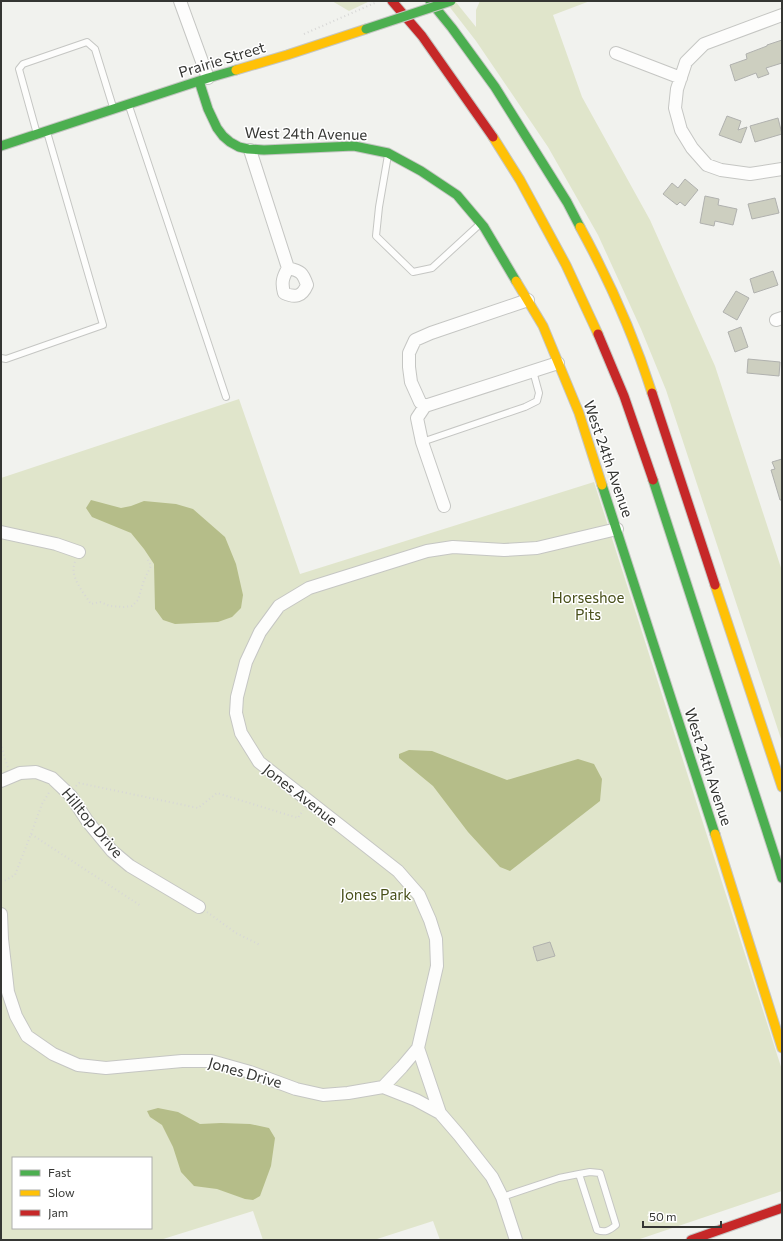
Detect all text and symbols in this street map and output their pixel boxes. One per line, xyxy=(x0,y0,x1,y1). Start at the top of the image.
street label: Prairie Street xyxy=(176,37,267,81)
street label: West 24th Avenue xyxy=(245,123,368,143)
street label: West 24th Avenue xyxy=(580,398,637,520)
park label: Horseshoe Pits xyxy=(552,588,625,623)
street label: West 24th Avenue xyxy=(681,706,736,828)
street label: Jones Avenue xyxy=(260,760,341,829)
street label: Hilltop Drive xyxy=(58,784,127,861)
park label: Jones Park xyxy=(341,885,411,903)
street label: Jones Drive xyxy=(206,1053,284,1091)
legend xyxy=(12,1157,152,1229)
text: Fast xyxy=(48,1165,71,1179)
text: Slow xyxy=(48,1185,75,1199)
scale bar xyxy=(643,1203,721,1229)
text: Jam xyxy=(48,1205,68,1220)
text: 50 m xyxy=(649,1209,677,1223)

